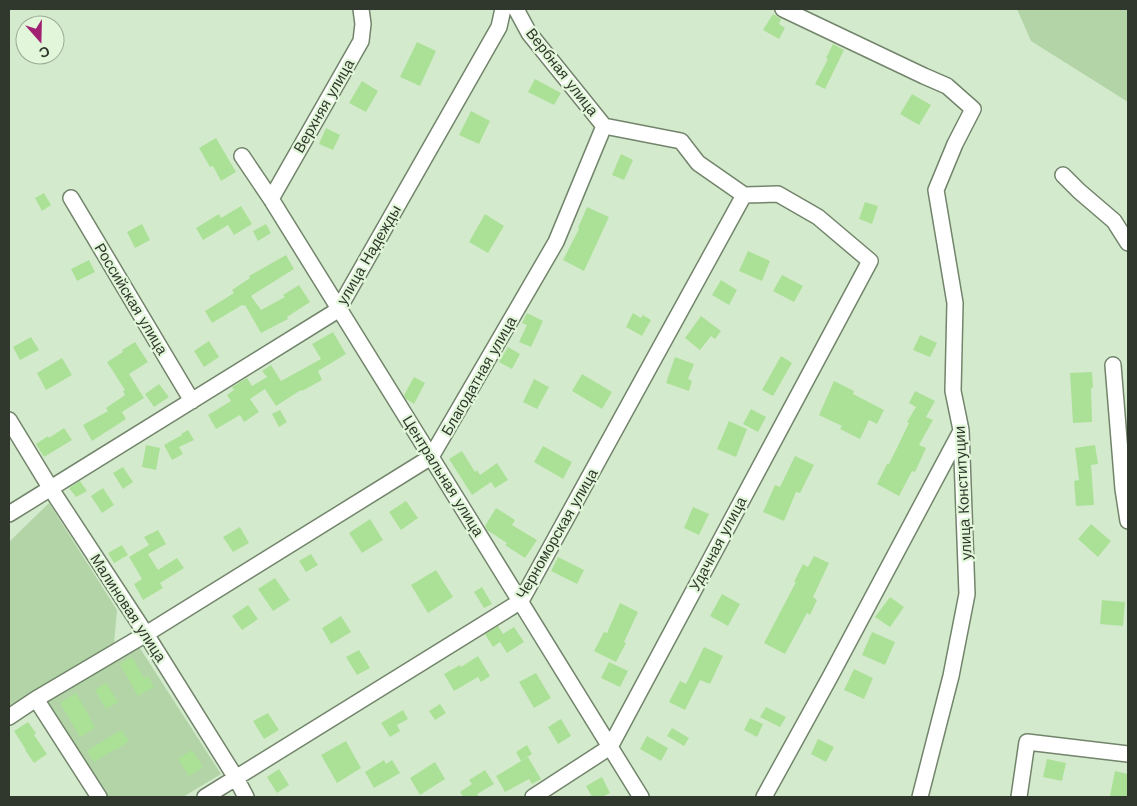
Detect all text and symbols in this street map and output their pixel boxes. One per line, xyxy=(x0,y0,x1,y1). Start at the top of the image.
north arrow xyxy=(15,15,65,65)
street label: Вербная улица xyxy=(522,25,602,120)
text: С xyxy=(37,43,52,61)
street label: Верхняя улица xyxy=(290,56,358,156)
street label: улица Надежды xyxy=(333,202,405,308)
street label: Российская улица xyxy=(91,240,172,358)
street label: Благодатная улица xyxy=(438,313,521,439)
street label: Центральная улица xyxy=(399,412,488,540)
street label: улица Конституции xyxy=(950,425,976,561)
street label: Черноморская улица xyxy=(512,465,602,602)
street label: Удачная улица xyxy=(686,493,751,594)
street label: Малиновая улица xyxy=(86,551,170,666)

